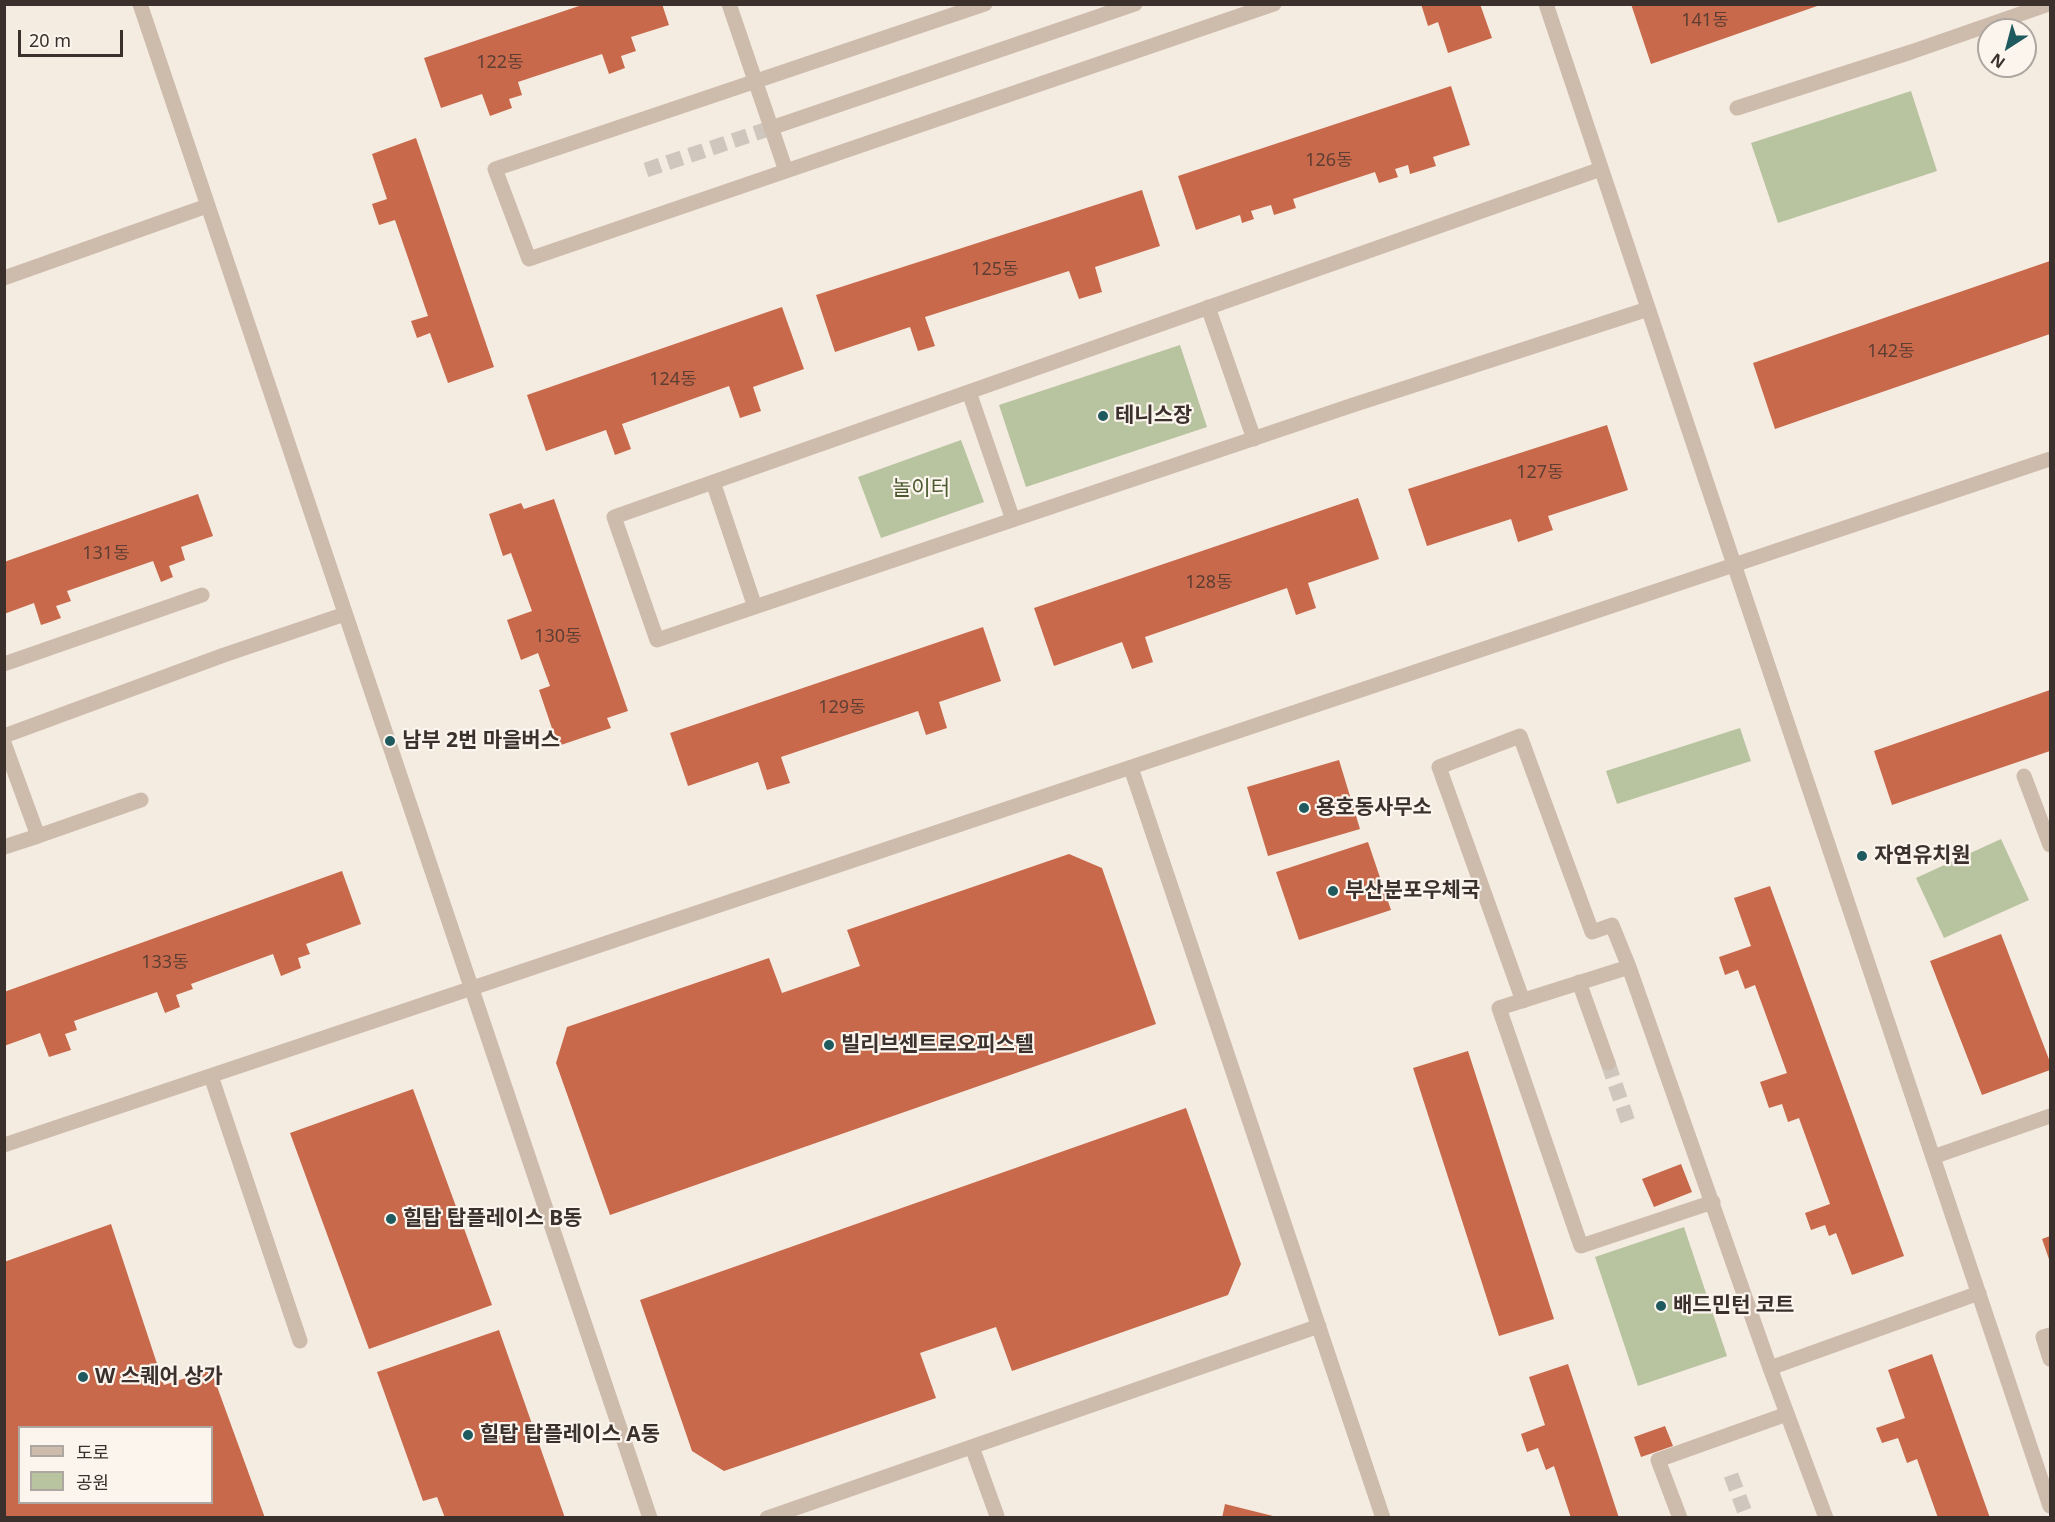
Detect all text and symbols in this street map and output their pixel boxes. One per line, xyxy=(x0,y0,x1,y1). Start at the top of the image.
house number: 141동 xyxy=(1681,10,1729,32)
scale bar xyxy=(21,18,126,56)
north arrow xyxy=(1977,18,2037,78)
text: 20 m xyxy=(29,28,71,52)
text: N xyxy=(1986,48,2009,74)
house number: 122동 xyxy=(476,52,524,74)
house number: 126동 xyxy=(1305,150,1353,172)
house number: 125동 xyxy=(971,259,1019,281)
house number: 142동 xyxy=(1867,341,1915,363)
house number: 124동 xyxy=(649,369,697,391)
place label: 테니스장 xyxy=(1115,403,1192,429)
marker: 테니스장 xyxy=(1096,409,1110,423)
house number: 127동 xyxy=(1516,462,1564,484)
park label: 놀이터 xyxy=(892,476,950,502)
house number: 131동 xyxy=(82,543,130,565)
house number: 128동 xyxy=(1185,572,1233,594)
house number: 130동 xyxy=(534,626,582,648)
house number: 129동 xyxy=(818,697,866,719)
place label: 남부 2번 마을버스 xyxy=(402,728,560,754)
marker: 남부 2번 마을버스 xyxy=(383,734,397,748)
place label: 용호동사무소 xyxy=(1316,795,1432,821)
marker: 용호동사무소 xyxy=(1297,801,1311,815)
place label: 자연유치원 xyxy=(1874,843,1971,869)
marker: 자연유치원 xyxy=(1855,849,1869,863)
place label: 부산분포우체국 xyxy=(1345,878,1480,904)
marker: 부산분포우체국 xyxy=(1326,884,1340,898)
house number: 133동 xyxy=(141,952,189,974)
place label: 빌리브센트로오피스텔 xyxy=(841,1032,1034,1058)
marker: 빌리브센트로오피스텔 xyxy=(822,1038,836,1052)
place label: 힐탑 탑플레이스 B동 xyxy=(403,1206,582,1232)
marker: 힐탑 탑플레이스 B동 xyxy=(384,1212,398,1226)
place label: 배드민턴 코트 xyxy=(1673,1293,1794,1319)
marker: 배드민턴 코트 xyxy=(1654,1299,1668,1313)
place label: W 스퀘어 상가 xyxy=(95,1364,223,1390)
marker: W 스퀘어 상가 xyxy=(76,1370,90,1384)
place label: 힐탑 탑플레이스 A동 xyxy=(480,1422,660,1448)
legend xyxy=(18,1426,213,1504)
marker: 힐탑 탑플레이스 A동 xyxy=(461,1428,475,1442)
text: 도로 xyxy=(76,1440,109,1464)
text: 공원 xyxy=(76,1470,109,1494)

